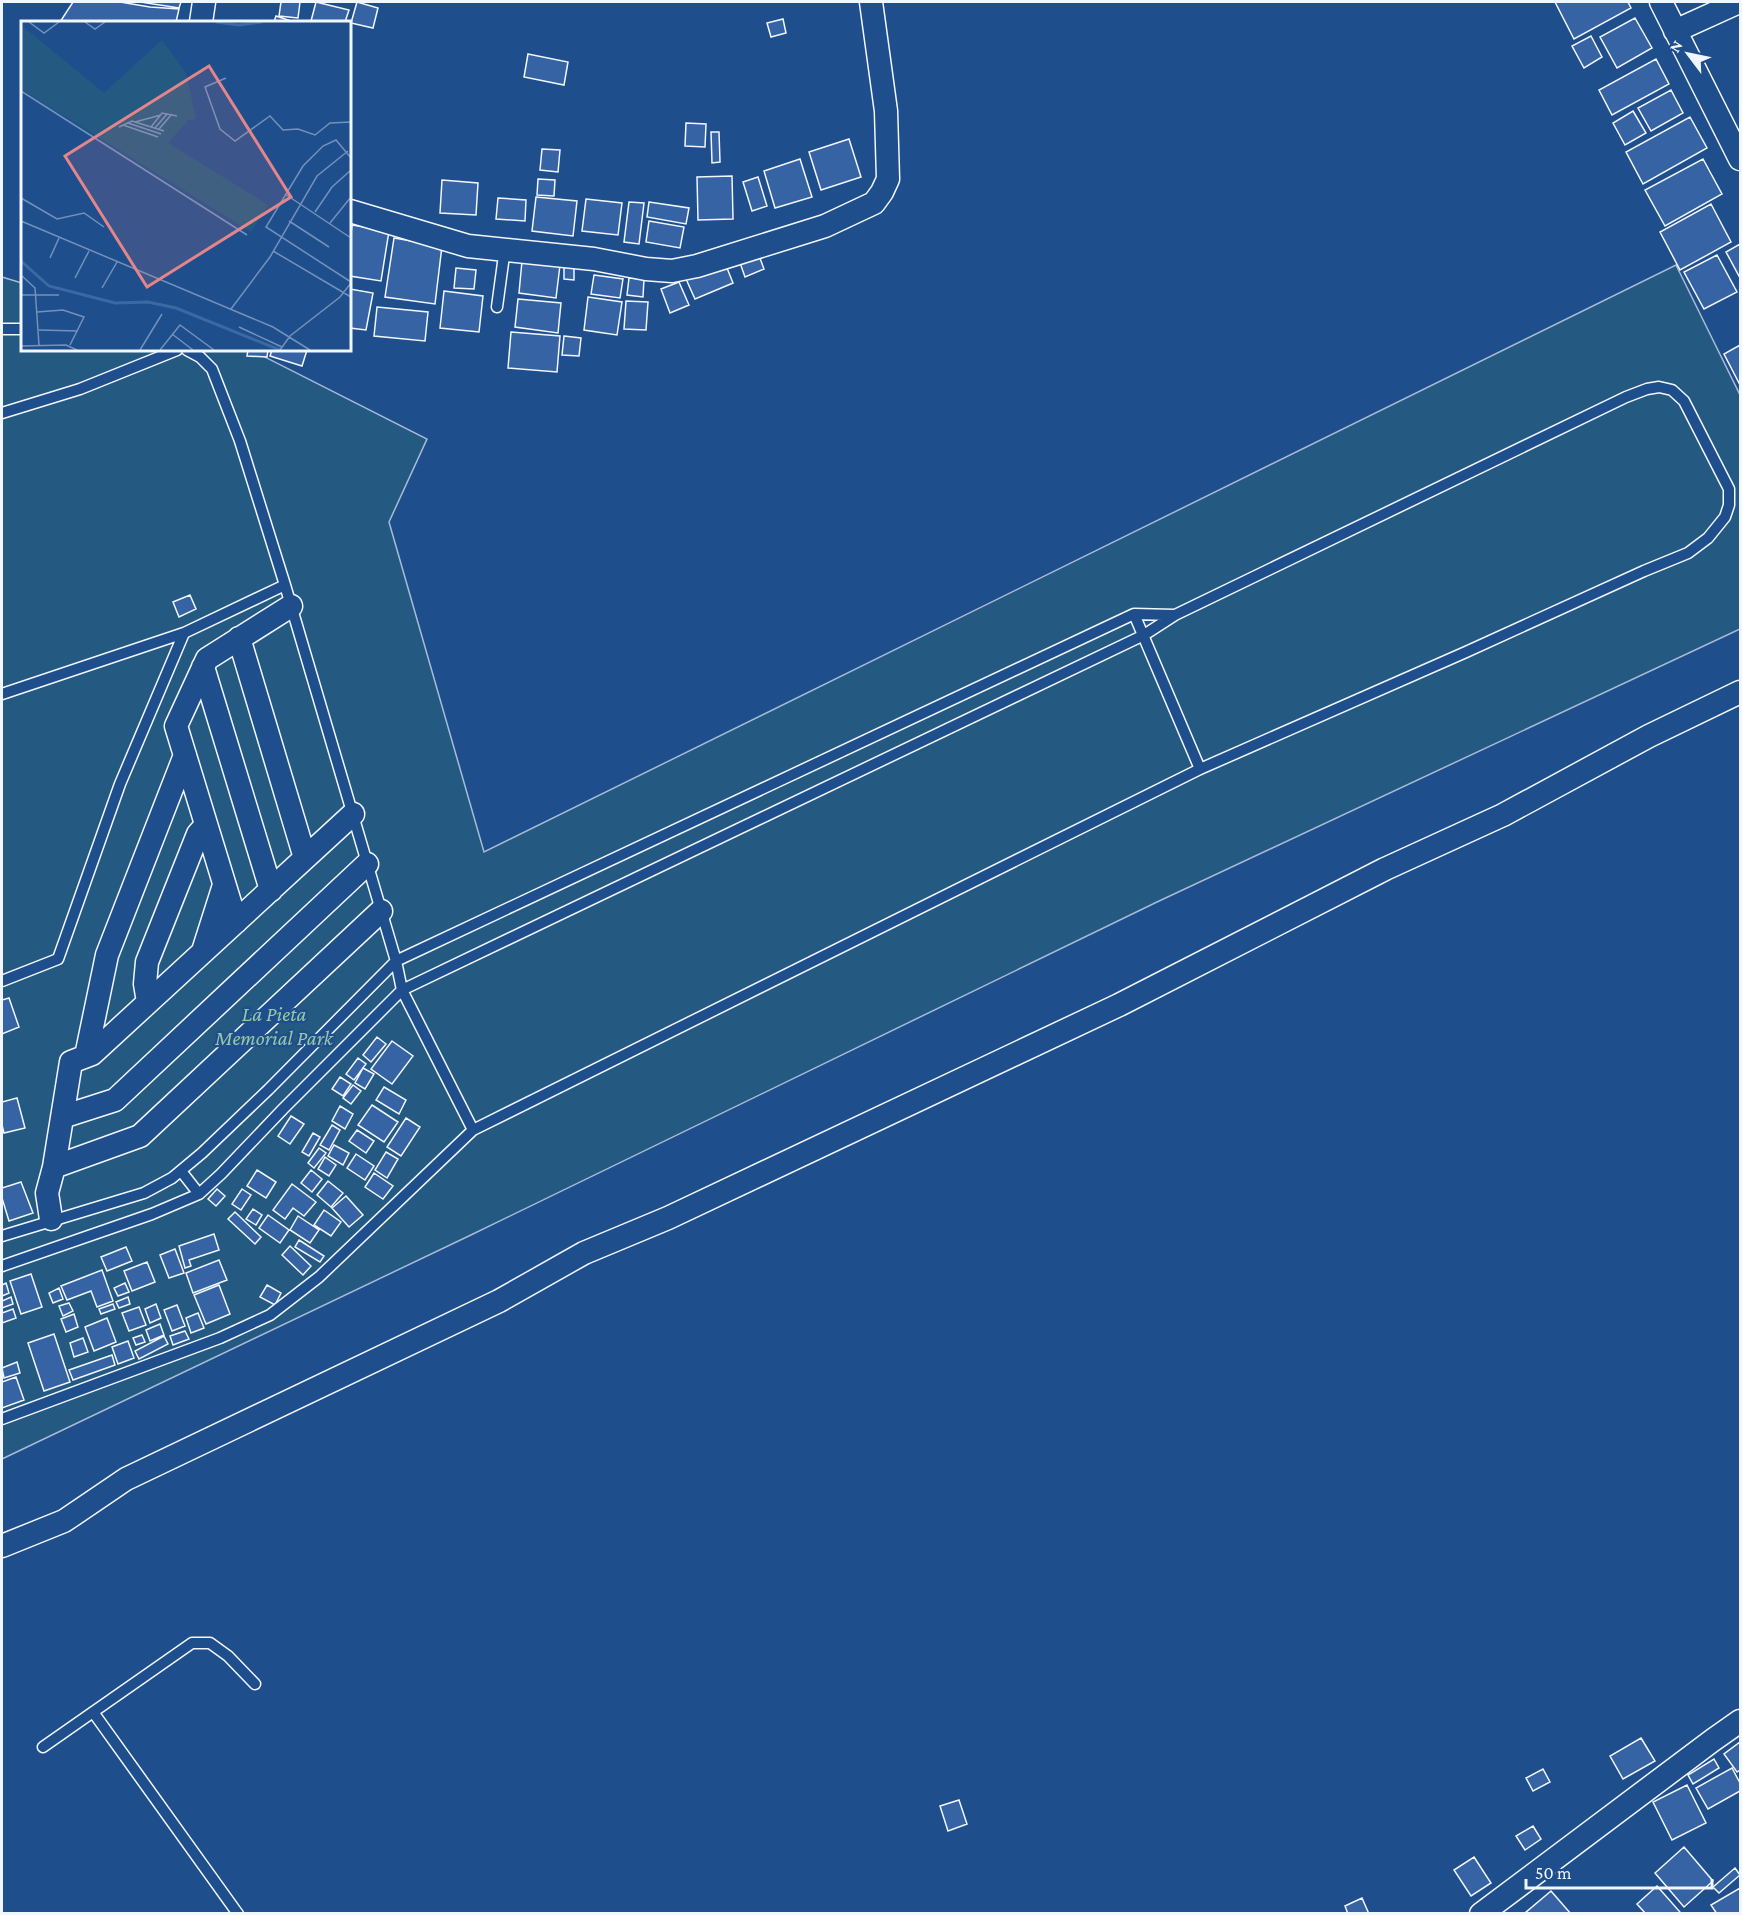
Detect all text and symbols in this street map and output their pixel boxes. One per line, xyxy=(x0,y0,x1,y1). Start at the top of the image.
inset map xyxy=(21,21,351,351)
north arrow xyxy=(1658,24,1718,84)
text: N xyxy=(1666,37,1686,55)
park label: La Pieta Memorial Park xyxy=(214,1002,334,1050)
scale bar xyxy=(1526,1852,1712,1890)
text: 50 m xyxy=(1535,1863,1572,1883)

